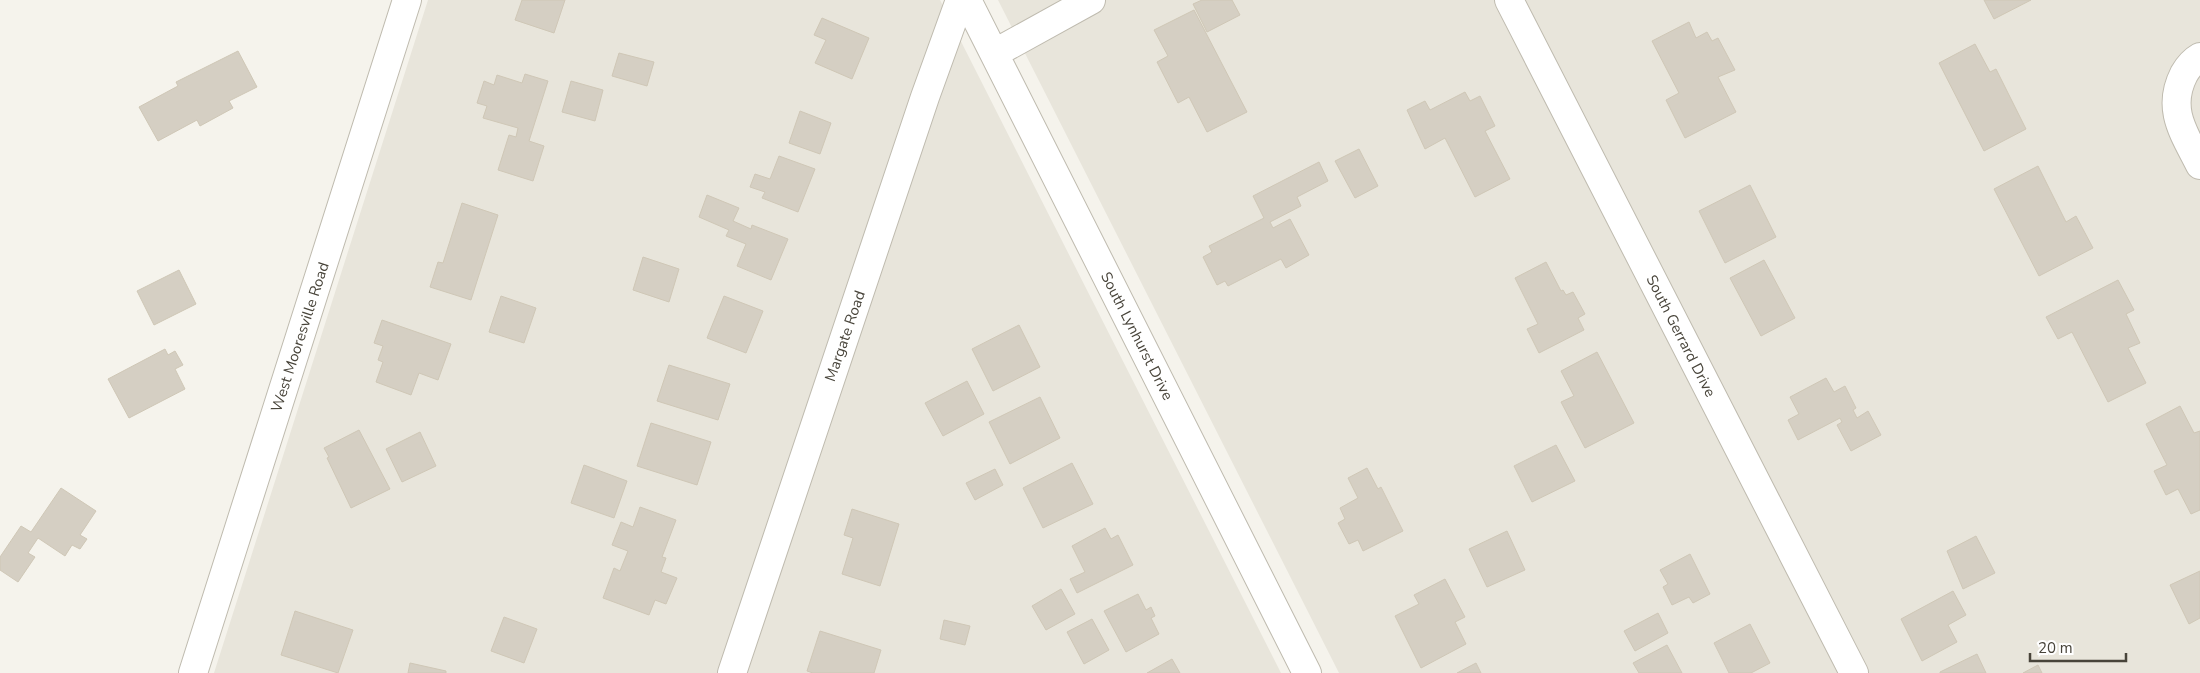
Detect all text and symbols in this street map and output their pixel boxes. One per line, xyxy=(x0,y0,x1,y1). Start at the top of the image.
street label: West Mooresville Road xyxy=(266,260,334,414)
street label: South Lynhurst Drive xyxy=(1096,268,1178,404)
street label: South Gerrard Drive xyxy=(1642,272,1720,400)
street label: Margate Road xyxy=(820,288,870,384)
scale bar xyxy=(2030,630,2126,662)
text: 20 m xyxy=(2038,638,2073,658)

